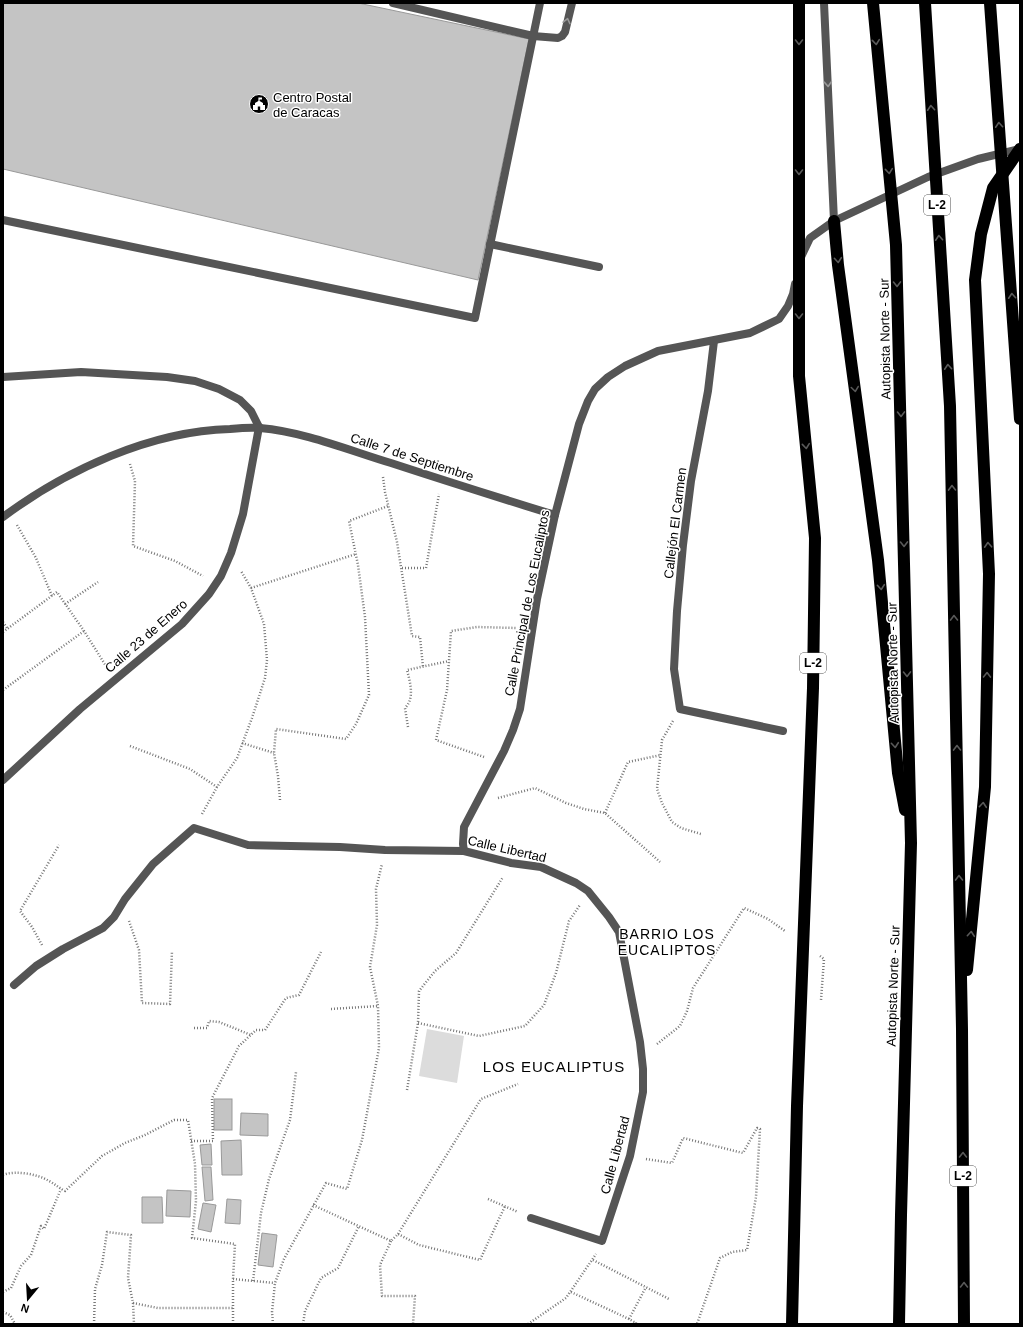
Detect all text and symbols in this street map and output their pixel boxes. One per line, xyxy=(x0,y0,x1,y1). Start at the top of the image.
one-way arrow xyxy=(563,18,571,24)
one-way arrow xyxy=(795,39,803,45)
one-way arrow xyxy=(872,39,881,45)
one-way arrow xyxy=(824,81,832,87)
place label: Centro Postal de Caracas xyxy=(273,90,352,120)
public building icon: Centro Postal de Caracas xyxy=(248,93,270,115)
one-way arrow xyxy=(927,105,936,111)
one-way arrow xyxy=(995,122,1004,128)
one-way arrow xyxy=(884,168,893,174)
one-way arrow xyxy=(795,169,803,175)
road number: L-2 xyxy=(924,195,950,215)
one-way arrow xyxy=(935,235,944,241)
one-way arrow xyxy=(833,257,842,263)
street label: Autopista Norte - Sur xyxy=(876,278,894,400)
one-way arrow xyxy=(893,281,902,287)
one-way arrow xyxy=(1008,293,1016,299)
one-way arrow xyxy=(795,313,803,319)
one-way arrow xyxy=(943,364,952,370)
one-way arrow xyxy=(850,386,859,392)
one-way arrow xyxy=(896,411,905,417)
street label: Calle 7 de Septiembre xyxy=(349,430,475,484)
one-way arrow xyxy=(801,443,810,449)
street label: Callejón El Carmen xyxy=(661,467,689,579)
one-way arrow xyxy=(948,485,956,491)
street label: Calle Principal de Los Eucaliptos xyxy=(502,508,553,697)
one-way arrow xyxy=(900,541,908,547)
one-way arrow xyxy=(983,542,992,548)
one-way arrow xyxy=(876,584,885,590)
street label: Calle 23 de Enero xyxy=(102,596,190,676)
street label: Autopista Norte - Sur xyxy=(884,602,902,724)
one-way arrow xyxy=(950,615,958,621)
road number: L-2 xyxy=(800,653,826,673)
one-way arrow xyxy=(903,671,911,677)
one-way arrow xyxy=(983,672,991,678)
one-way arrow xyxy=(890,742,899,748)
one-way arrow xyxy=(952,745,961,751)
one-way arrow xyxy=(978,802,987,808)
street label: Calle Libertad xyxy=(466,833,548,865)
one-way arrow xyxy=(955,875,963,881)
street label: Autopista Norte - Sur xyxy=(883,924,903,1047)
district label: BARRIO LOS EUCALIPTOS xyxy=(618,926,716,958)
one-way arrow xyxy=(966,931,975,937)
district label: LOS EUCALIPTUS xyxy=(483,1058,625,1075)
street label: Calle Libertad xyxy=(597,1114,633,1196)
one-way arrow xyxy=(959,1152,967,1158)
road number: L-2 xyxy=(950,1166,976,1186)
north arrow xyxy=(8,1279,48,1319)
one-way arrow xyxy=(960,1282,968,1288)
text: N xyxy=(19,1302,31,1315)

